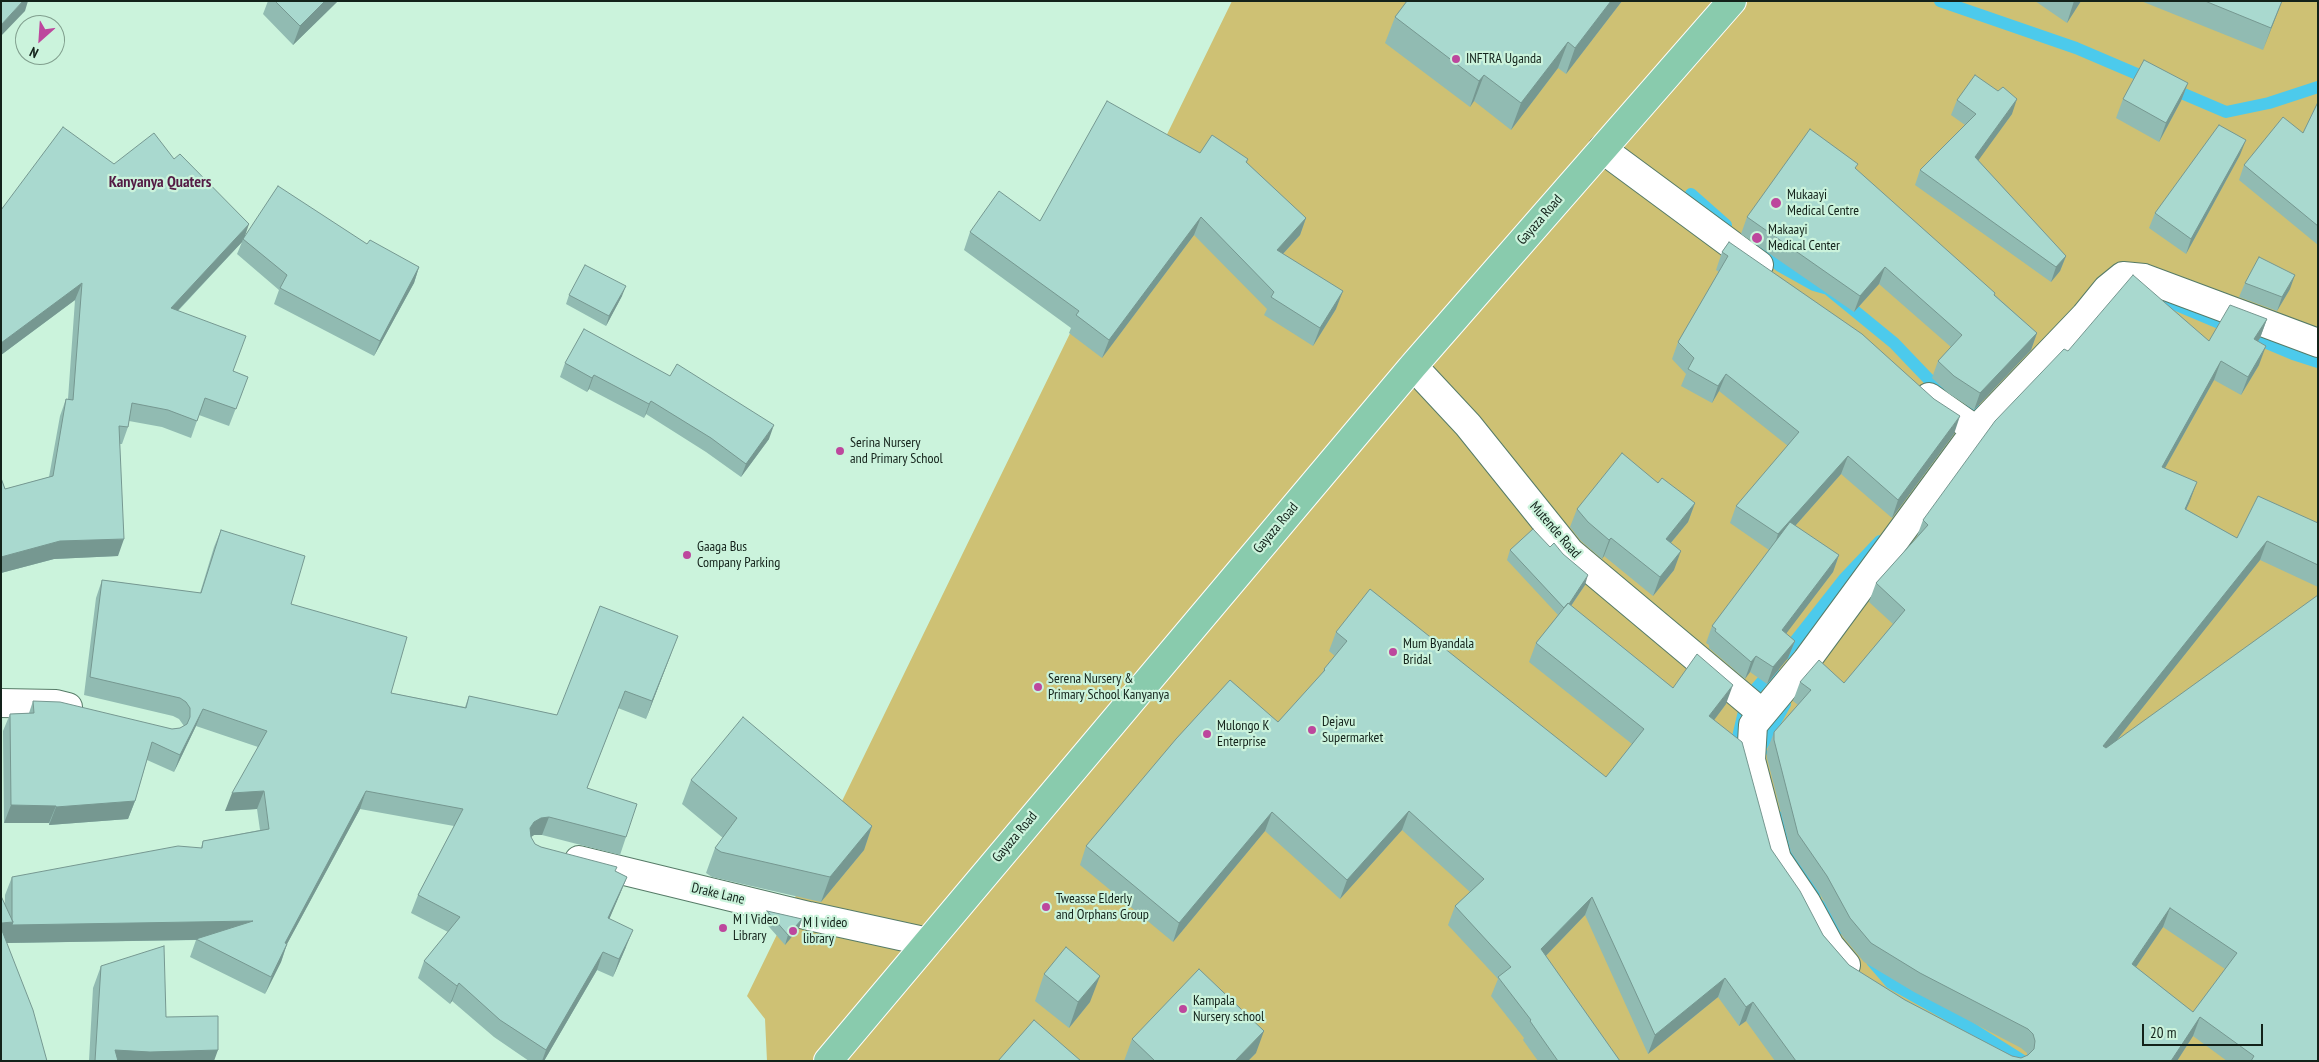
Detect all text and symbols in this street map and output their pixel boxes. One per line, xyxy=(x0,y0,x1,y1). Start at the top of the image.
north arrow xyxy=(15,15,65,65)
text: N xyxy=(27,43,41,62)
place label: INFTRA Uganda xyxy=(1466,51,1542,67)
marker: INFTRA Uganda xyxy=(1450,53,1462,65)
district label: Kanyanya Quaters xyxy=(109,172,211,192)
place label: Mukaayi Medical Centre xyxy=(1787,187,1859,220)
street label: Gayaza Road xyxy=(1514,192,1566,248)
marker: Mukaayi Medical Centre xyxy=(1769,196,1783,210)
place label: Makaayi Medical Center xyxy=(1768,222,1840,254)
marker: Makaayi Medical Center xyxy=(1750,231,1764,245)
place label: Serina Nursery and Primary School xyxy=(850,435,943,468)
marker: Serina Nursery and Primary School xyxy=(834,445,846,457)
street label: Mutende Road xyxy=(1526,498,1584,562)
street label: Gayaza Road xyxy=(1250,499,1302,557)
place label: Gaaga Bus Company Parking xyxy=(697,539,780,572)
marker: Gaaga Bus Company Parking xyxy=(681,549,693,561)
place label: Mum Byandala Bridal xyxy=(1403,636,1474,669)
marker: Mum Byandala Bridal xyxy=(1387,646,1399,658)
place label: Serena Nursery & Primary School Kanyanya xyxy=(1048,671,1169,704)
marker: Serena Nursery & Primary School Kanyanya xyxy=(1032,681,1044,693)
place label: Dejavu Supermarket xyxy=(1322,714,1383,746)
place label: Mulongo K Enterprise xyxy=(1217,718,1269,750)
marker: Dejavu Supermarket xyxy=(1306,724,1318,736)
marker: Mulongo K Enterprise xyxy=(1201,728,1213,740)
street label: Gayaza Road xyxy=(989,808,1041,866)
street label: Drake Lane xyxy=(690,880,746,908)
place label: Tweasse Elderly and Orphans Group xyxy=(1056,891,1149,924)
marker: Tweasse Elderly and Orphans Group xyxy=(1040,901,1052,913)
place label: M I Video Library xyxy=(733,912,778,944)
place label: M I video library xyxy=(803,915,847,948)
marker: M I Video Library xyxy=(717,922,729,934)
marker: M I video library xyxy=(787,925,799,937)
place label: Kampala Nursery school xyxy=(1193,993,1264,1026)
marker: Kampala Nursery school xyxy=(1177,1003,1189,1015)
scale bar xyxy=(2144,1014,2265,1046)
text: 20 m xyxy=(2150,1023,2176,1042)

